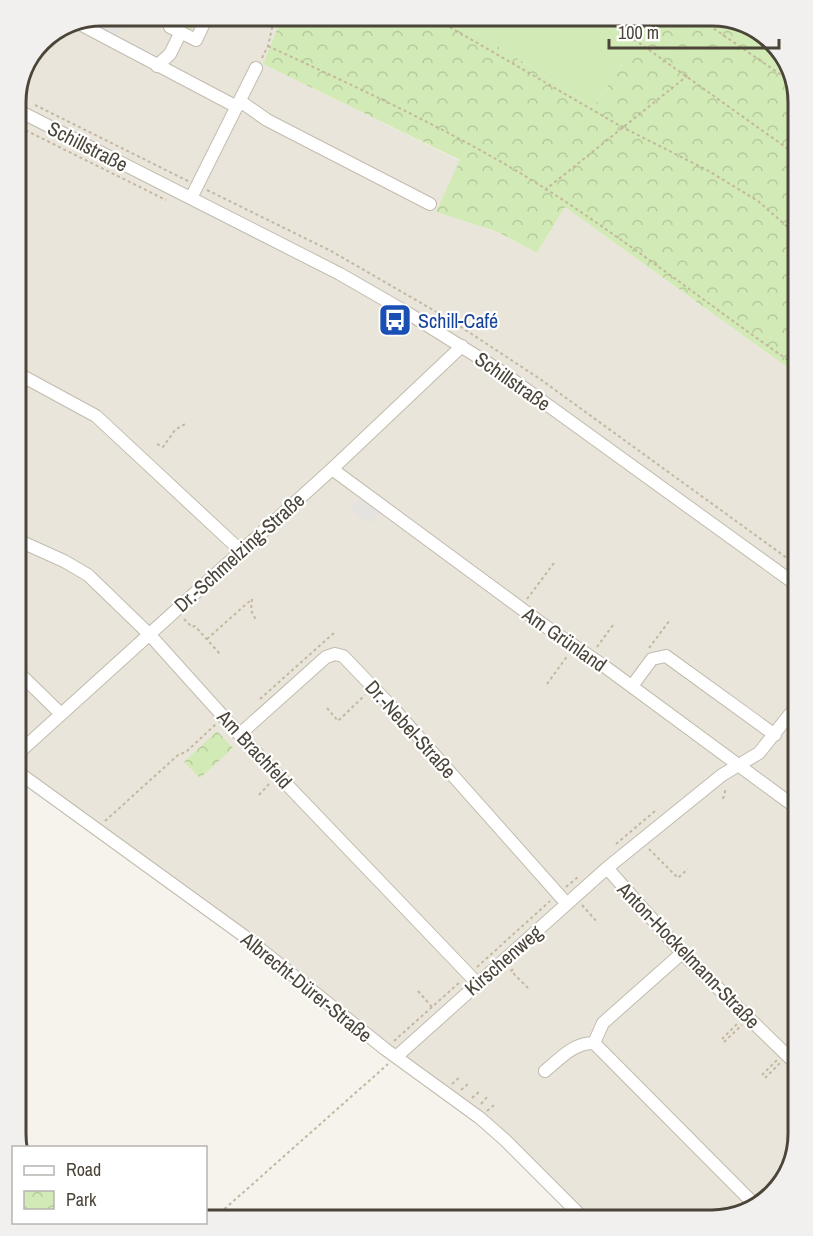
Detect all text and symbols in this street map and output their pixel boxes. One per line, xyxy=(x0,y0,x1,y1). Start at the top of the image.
scale bar xyxy=(609,12,778,50)
text: 100 m xyxy=(618,20,659,45)
street label: Schillstraße xyxy=(43,114,133,178)
bus stop icon: Schill-Café xyxy=(377,302,413,338)
place label: Schill-Café xyxy=(418,307,498,334)
street label: Schillstraße xyxy=(470,345,556,417)
street label: Dr.-Schmelzing-Straße xyxy=(168,486,310,618)
street label: Am Grünland xyxy=(517,600,612,678)
street label: Dr.-Nebel-Straße xyxy=(359,674,463,784)
street label: Am Brachfeld xyxy=(211,703,298,794)
street label: Anton-Hockelmann-Straße xyxy=(611,875,766,1034)
street label: Kirschenweg xyxy=(458,919,548,1001)
street label: Albrecht-Dürer-Straße xyxy=(235,925,378,1048)
legend xyxy=(12,1146,207,1224)
text: Road xyxy=(66,1157,101,1182)
text: Park xyxy=(66,1187,97,1212)

